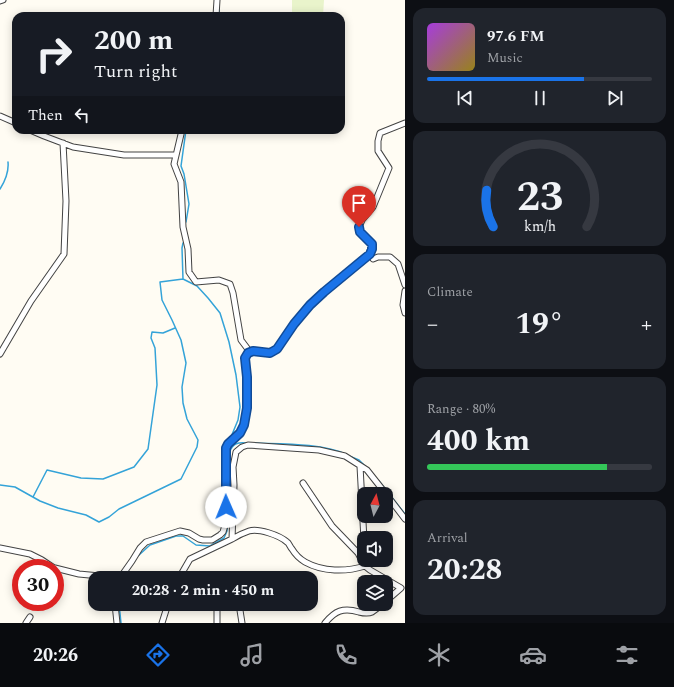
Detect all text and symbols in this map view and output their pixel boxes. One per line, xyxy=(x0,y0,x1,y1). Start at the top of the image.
text: 200 m xyxy=(94,19,173,62)
text: 97.6 FM xyxy=(487,25,544,48)
icon: right xyxy=(28,28,80,80)
text: Music xyxy=(487,48,523,68)
text: Turn right xyxy=(94,58,177,85)
icon: previous xyxy=(454,87,476,109)
icon: pause xyxy=(529,87,551,109)
icon: next xyxy=(604,87,626,109)
text: Then xyxy=(28,104,63,127)
icon: left xyxy=(71,104,93,126)
text: 23 xyxy=(516,165,563,228)
pin xyxy=(342,186,376,227)
icon: arrive xyxy=(348,192,370,214)
text: km/h xyxy=(523,215,556,237)
text: Climate xyxy=(427,282,473,302)
text: 19° xyxy=(515,301,564,347)
text: − xyxy=(427,308,438,341)
text: + xyxy=(641,308,652,341)
text: Range · 80% xyxy=(427,399,495,419)
text: 400 km xyxy=(427,418,530,464)
position arrow xyxy=(205,486,247,528)
north arrow xyxy=(357,487,393,523)
map controls xyxy=(357,487,393,611)
text: Arrival xyxy=(427,528,468,548)
button: sound xyxy=(357,531,393,567)
text: 20:28 xyxy=(427,547,502,593)
speed limit sign: 30 xyxy=(12,559,64,611)
button: layers xyxy=(357,575,393,611)
text: 20:28 · 2 min · 450 m xyxy=(132,579,274,602)
icon: directions xyxy=(144,641,172,669)
icon: music xyxy=(238,641,266,669)
icon: phone xyxy=(332,641,360,669)
icon: climate xyxy=(425,641,453,669)
icon: car xyxy=(519,641,547,669)
icon: filters xyxy=(613,641,641,669)
text: 20:26 xyxy=(33,642,78,669)

